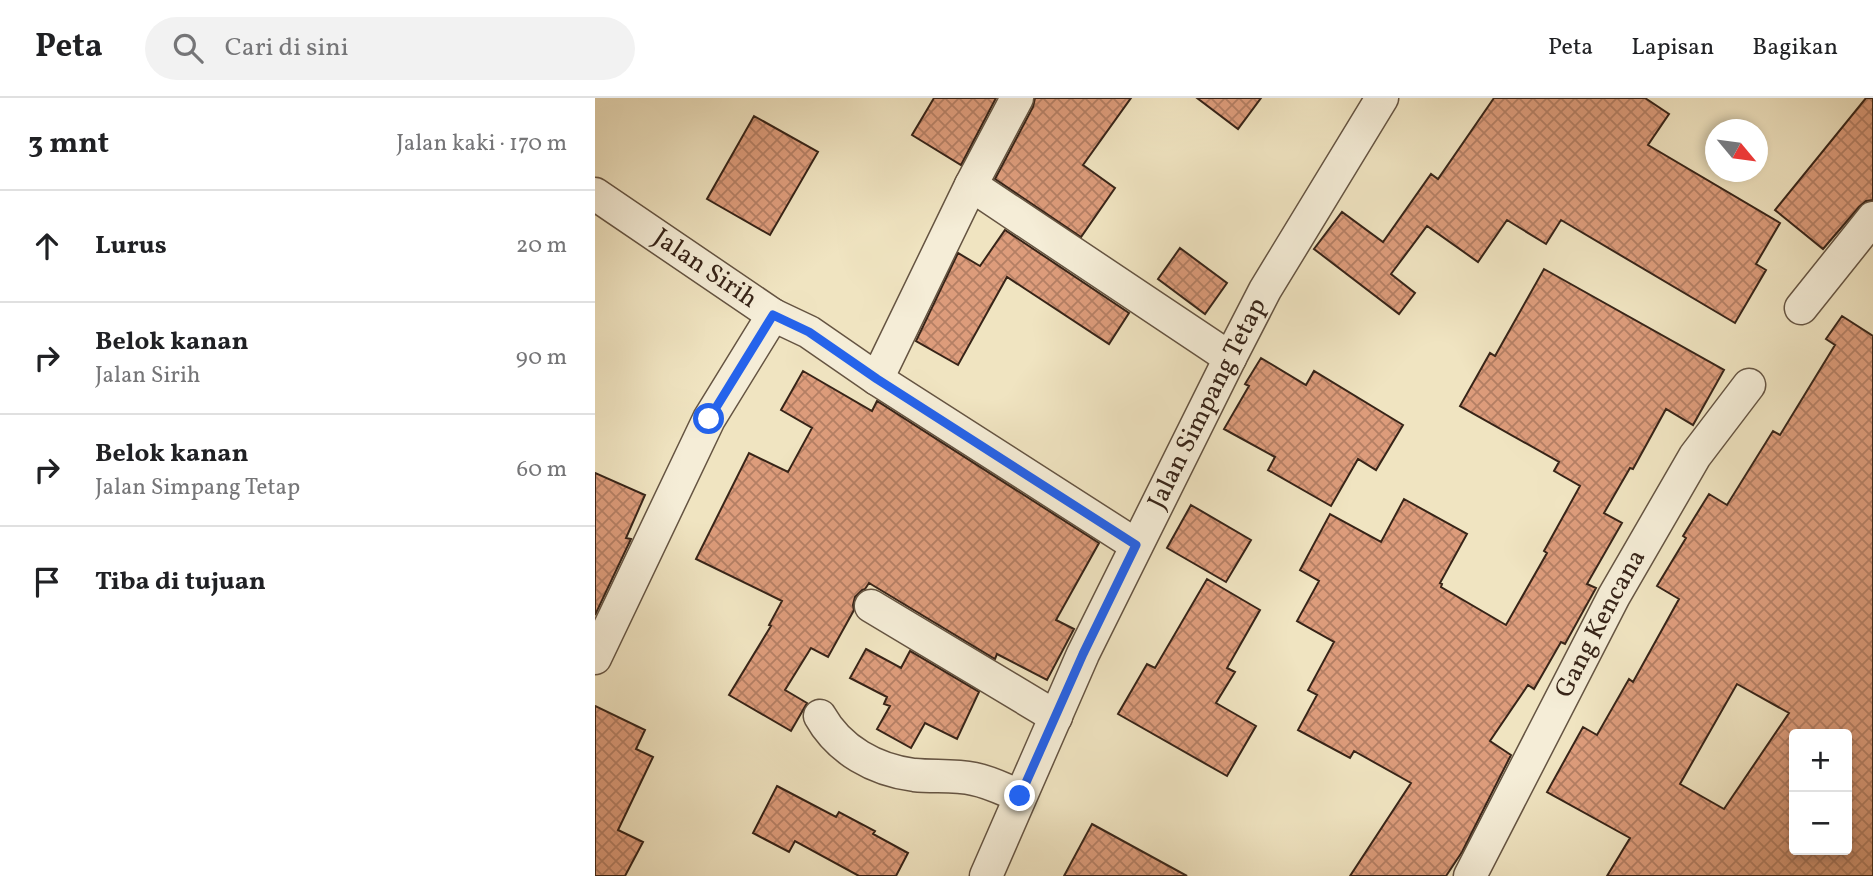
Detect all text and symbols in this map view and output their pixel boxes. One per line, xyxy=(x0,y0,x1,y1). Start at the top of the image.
search box xyxy=(145,17,635,80)
text: Peta xyxy=(35,25,103,71)
icon: search xyxy=(169,29,207,67)
text: Cari di sini xyxy=(225,30,349,66)
text: Peta xyxy=(1548,31,1593,65)
text: Lapisan xyxy=(1631,31,1714,65)
text: Bagikan xyxy=(1752,31,1838,65)
north arrow xyxy=(1705,119,1768,182)
text: 3 mnt xyxy=(28,123,109,165)
text: Jalan kaki · 170 m xyxy=(396,128,567,160)
street label: Jalan Sirih xyxy=(645,220,764,317)
icon: ahead xyxy=(28,227,66,265)
text: Lurus xyxy=(95,228,167,264)
text: 20 m xyxy=(516,230,567,262)
street label: Jalan Simpang Tetap xyxy=(1140,292,1276,515)
text: Belok kanan xyxy=(95,324,249,360)
icon: right xyxy=(28,339,66,377)
text: 90 m xyxy=(516,342,567,374)
text: Jalan Sirih xyxy=(95,360,201,392)
route start xyxy=(693,403,724,434)
text: Belok kanan xyxy=(95,436,249,472)
icon: right xyxy=(28,451,66,489)
text: 60 m xyxy=(517,454,567,486)
text: Jalan Simpang Tetap xyxy=(95,472,300,504)
street label: Gang Kencana xyxy=(1546,543,1655,704)
icon: arrive xyxy=(28,563,66,601)
text: Tiba di tujuan xyxy=(95,564,266,600)
map controls xyxy=(1789,729,1852,855)
button: + xyxy=(1789,729,1852,792)
route end xyxy=(1004,780,1035,811)
button: − xyxy=(1789,792,1852,855)

